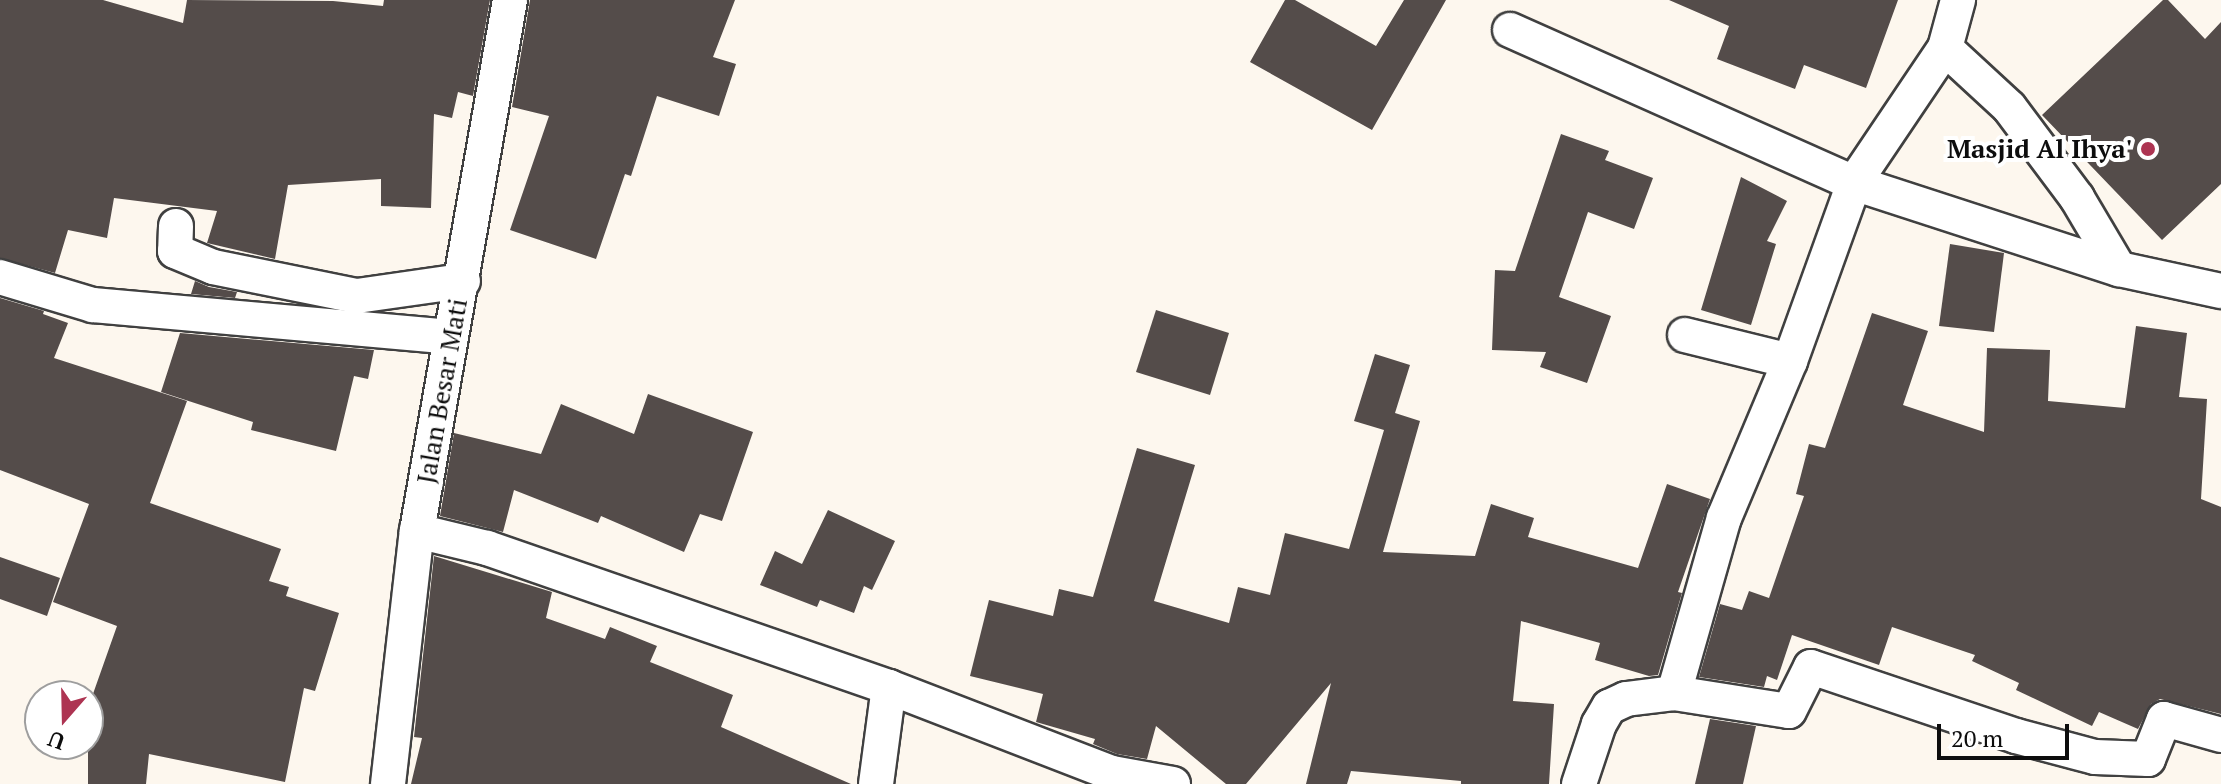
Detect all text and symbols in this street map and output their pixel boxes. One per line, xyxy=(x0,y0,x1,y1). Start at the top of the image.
place label: Masjid Al Ihya' xyxy=(1947,133,2132,165)
marker: Masjid Al Ihya' xyxy=(2139,140,2157,158)
street label: Jalan Besar Mati xyxy=(410,296,474,486)
north arrow xyxy=(24,680,104,760)
scale bar xyxy=(1941,708,2073,758)
text: 20 m xyxy=(1951,722,2003,754)
text: U xyxy=(44,725,69,757)

